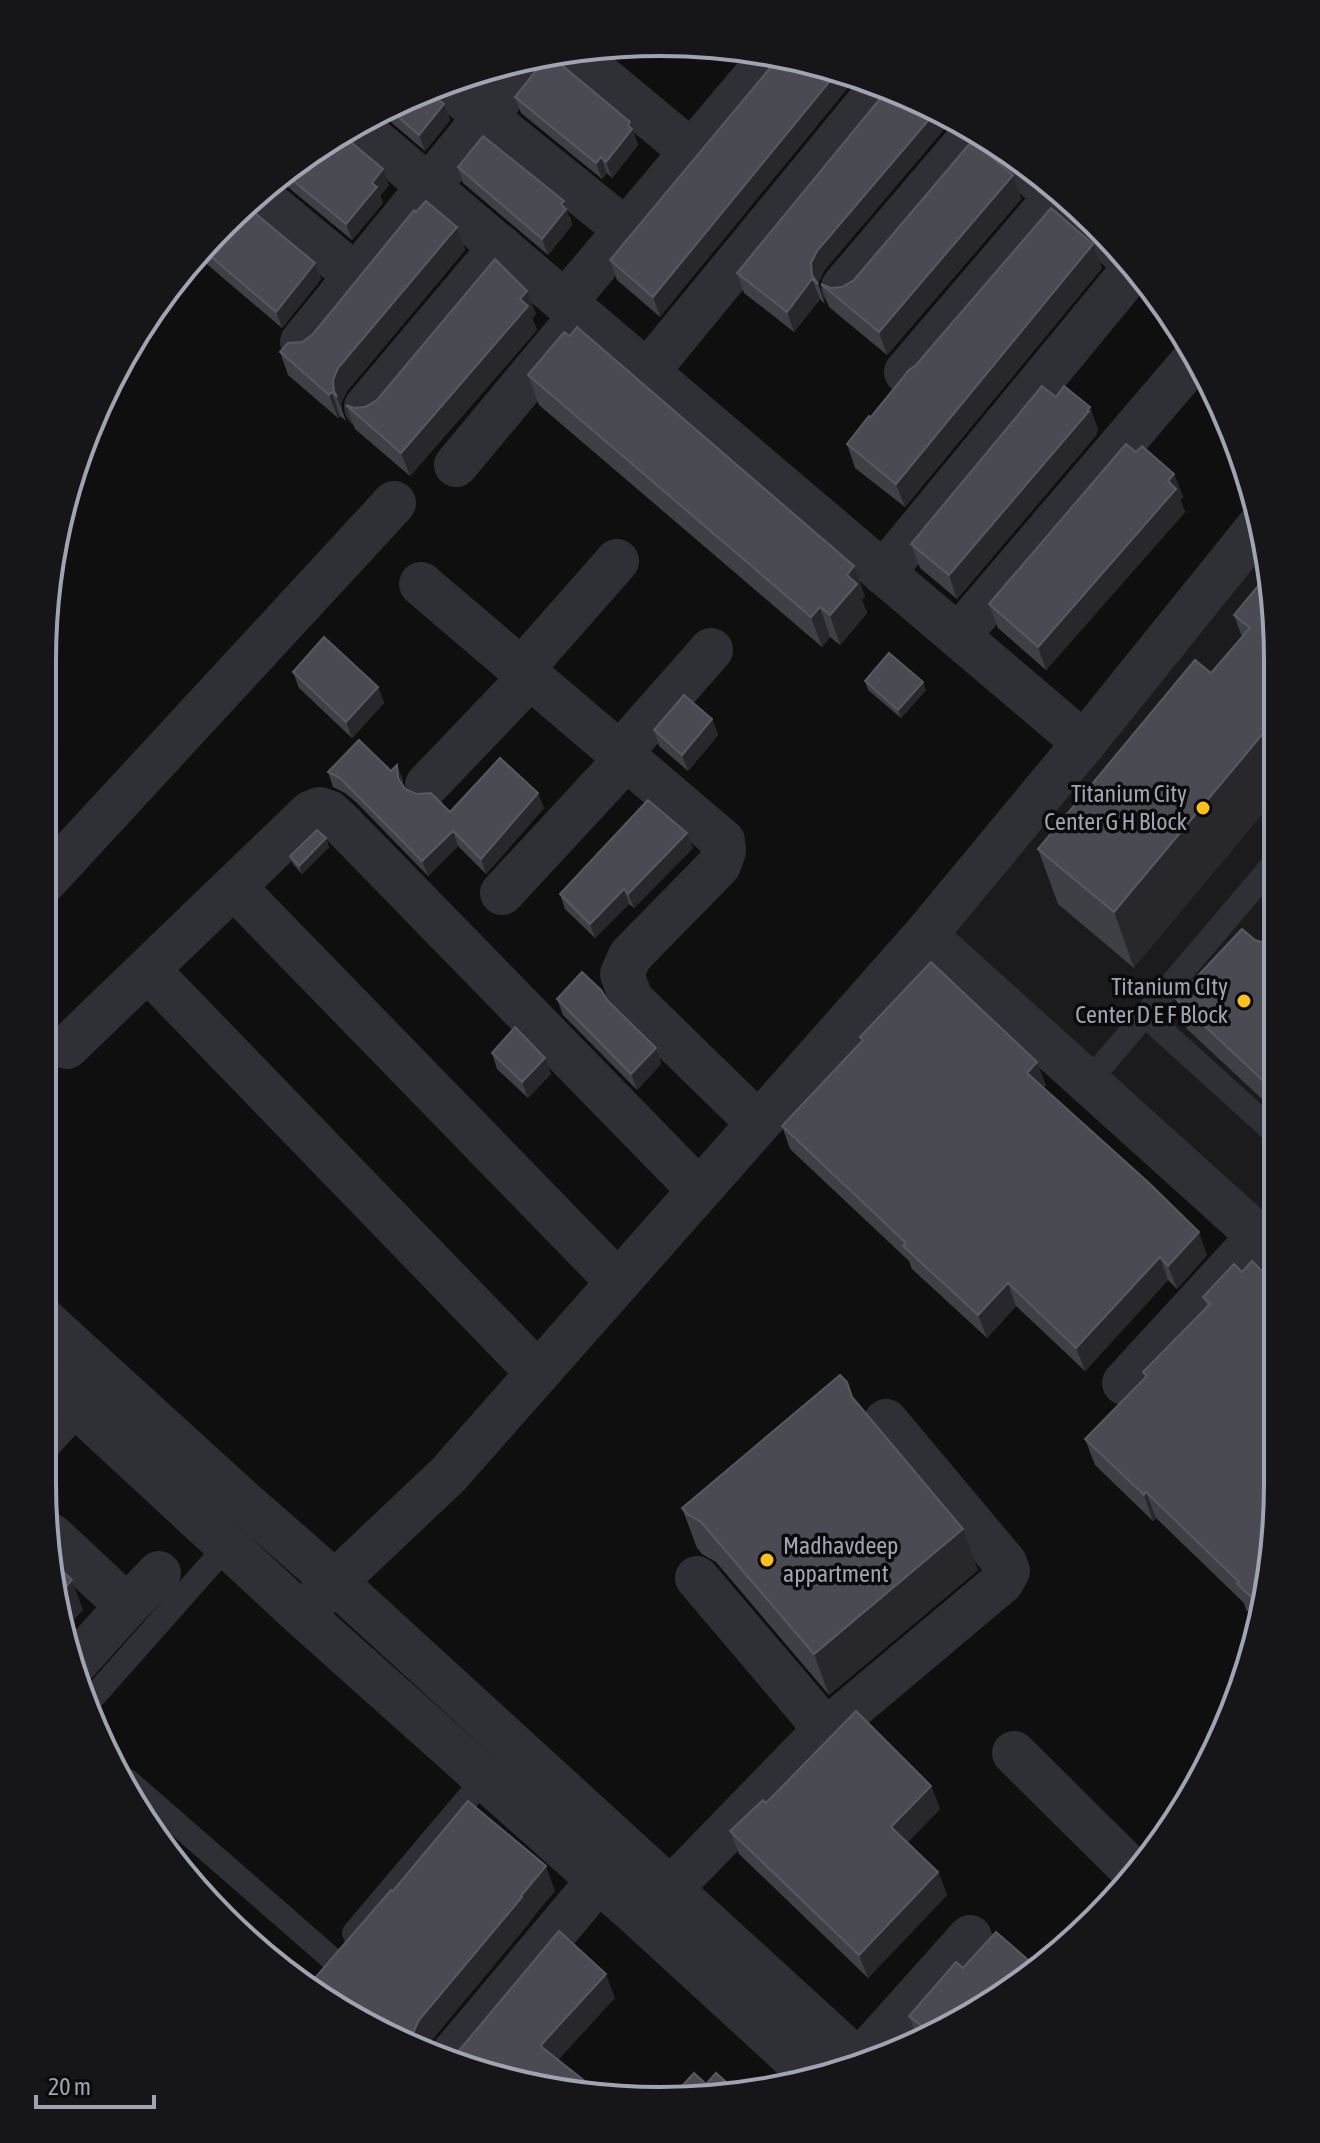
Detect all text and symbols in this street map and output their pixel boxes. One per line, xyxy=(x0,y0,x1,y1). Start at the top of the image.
place label: Titanium City Center G H Block xyxy=(1044,780,1187,835)
marker: Titanium City Center G H Block xyxy=(1194,799,1212,817)
place label: Titanium CIty Center D E F Block xyxy=(1075,973,1228,1028)
marker: Titanium CIty Center D E F Block xyxy=(1235,992,1253,1010)
place label: Madhavdeep appartment xyxy=(783,1532,899,1587)
marker: Madhavdeep appartment xyxy=(758,1551,776,1569)
scale bar xyxy=(36,2059,154,2109)
text: 20 m xyxy=(48,2073,91,2100)

